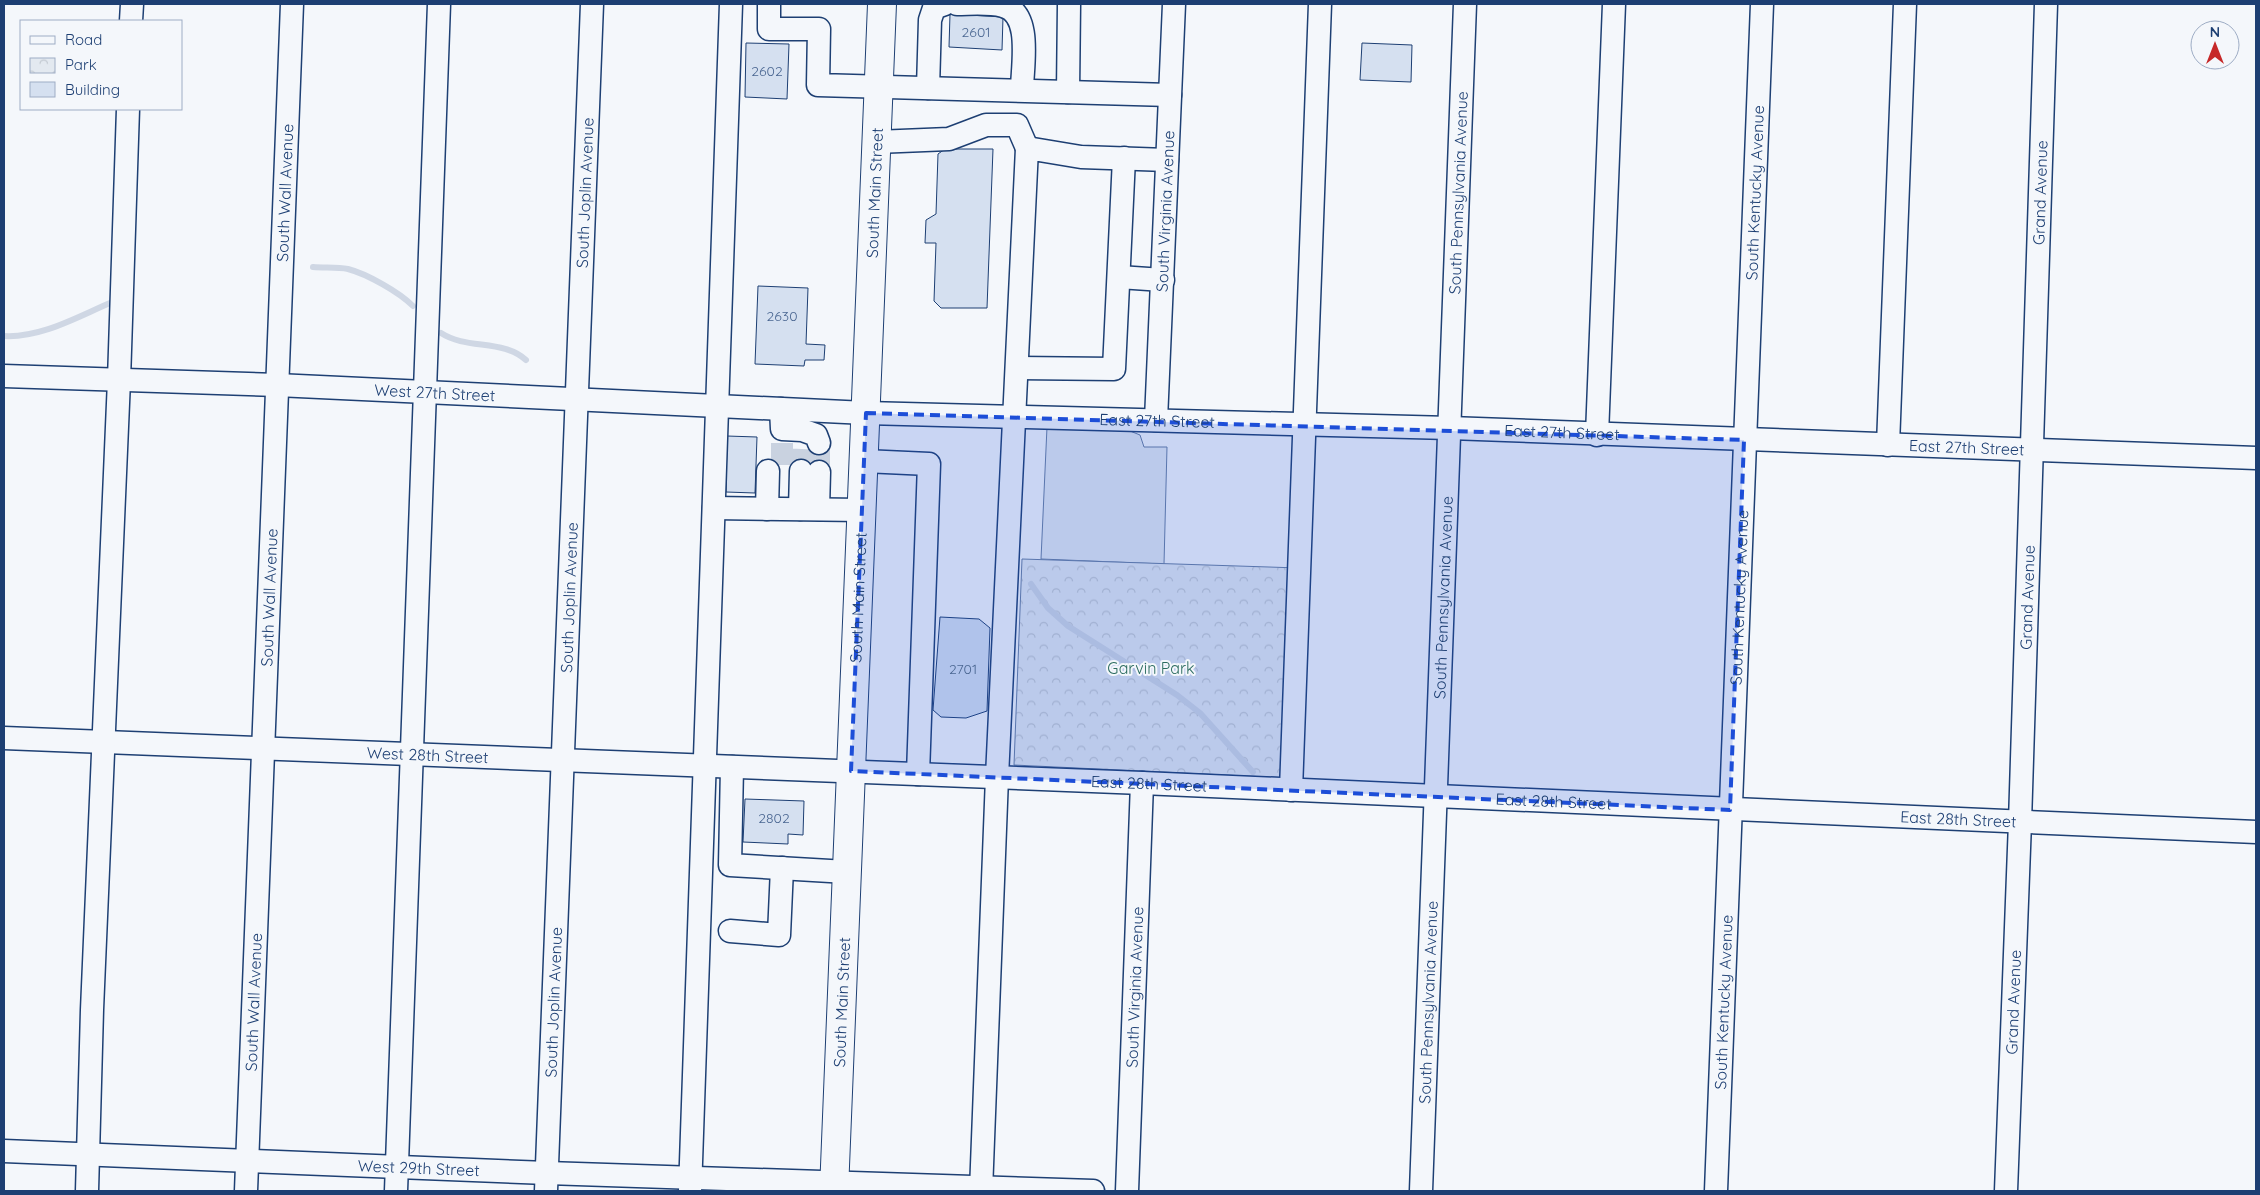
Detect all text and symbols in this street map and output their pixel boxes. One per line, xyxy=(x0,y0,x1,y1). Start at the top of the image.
legend xyxy=(20,20,182,110)
north arrow xyxy=(2190,20,2240,70)
house number: 2601 xyxy=(962,23,990,41)
text: N xyxy=(2210,23,2220,41)
text: Road xyxy=(65,30,102,49)
text: Park xyxy=(65,55,97,74)
house number: 2602 xyxy=(751,62,783,80)
text: Building xyxy=(65,80,120,99)
street label: South Pennsylvania Avenue xyxy=(1444,91,1472,295)
street label: South Kentucky Avenue xyxy=(1741,105,1768,281)
street label: South Joplin Avenue xyxy=(572,117,598,268)
street label: South Wall Avenue xyxy=(272,123,297,262)
street label: South Main Street xyxy=(862,127,887,258)
street label: South Virginia Avenue xyxy=(1152,130,1179,292)
street label: Grand Avenue xyxy=(2028,140,2052,245)
house number: 2630 xyxy=(767,307,797,325)
street label: West 27th Street xyxy=(374,380,496,405)
street label: East 27th Street xyxy=(1099,409,1215,432)
street label: East 27th Street xyxy=(1504,420,1620,444)
street label: East 27th Street xyxy=(1908,435,2025,459)
street label: South Pennsylvania Avenue xyxy=(1429,496,1457,699)
street label: South Kentucky Avenue xyxy=(1726,510,1752,685)
street label: South Joplin Avenue xyxy=(556,522,582,673)
street label: South Wall Avenue xyxy=(256,528,282,667)
street label: South Main Street xyxy=(845,532,871,663)
street label: Grand Avenue xyxy=(2015,545,2039,650)
park label: Garvin Park xyxy=(1107,658,1195,678)
house number: 2701 xyxy=(949,660,977,678)
street label: West 28th Street xyxy=(366,742,489,767)
street label: East 28th Street xyxy=(1091,771,1208,796)
street label: East 28th Street xyxy=(1495,789,1612,814)
street label: East 28th Street xyxy=(1900,806,2017,831)
house number: 2802 xyxy=(758,809,790,827)
street label: South Pennsylvania Avenue xyxy=(1414,900,1442,1104)
street label: South Virginia Avenue xyxy=(1122,906,1147,1068)
street label: South Kentucky Avenue xyxy=(1710,914,1737,1090)
street label: South Joplin Avenue xyxy=(540,926,566,1078)
street label: South Wall Avenue xyxy=(241,933,266,1072)
street label: South Main Street xyxy=(829,937,854,1068)
street label: Grand Avenue xyxy=(2001,949,2025,1055)
street label: West 29th Street xyxy=(357,1155,480,1180)

